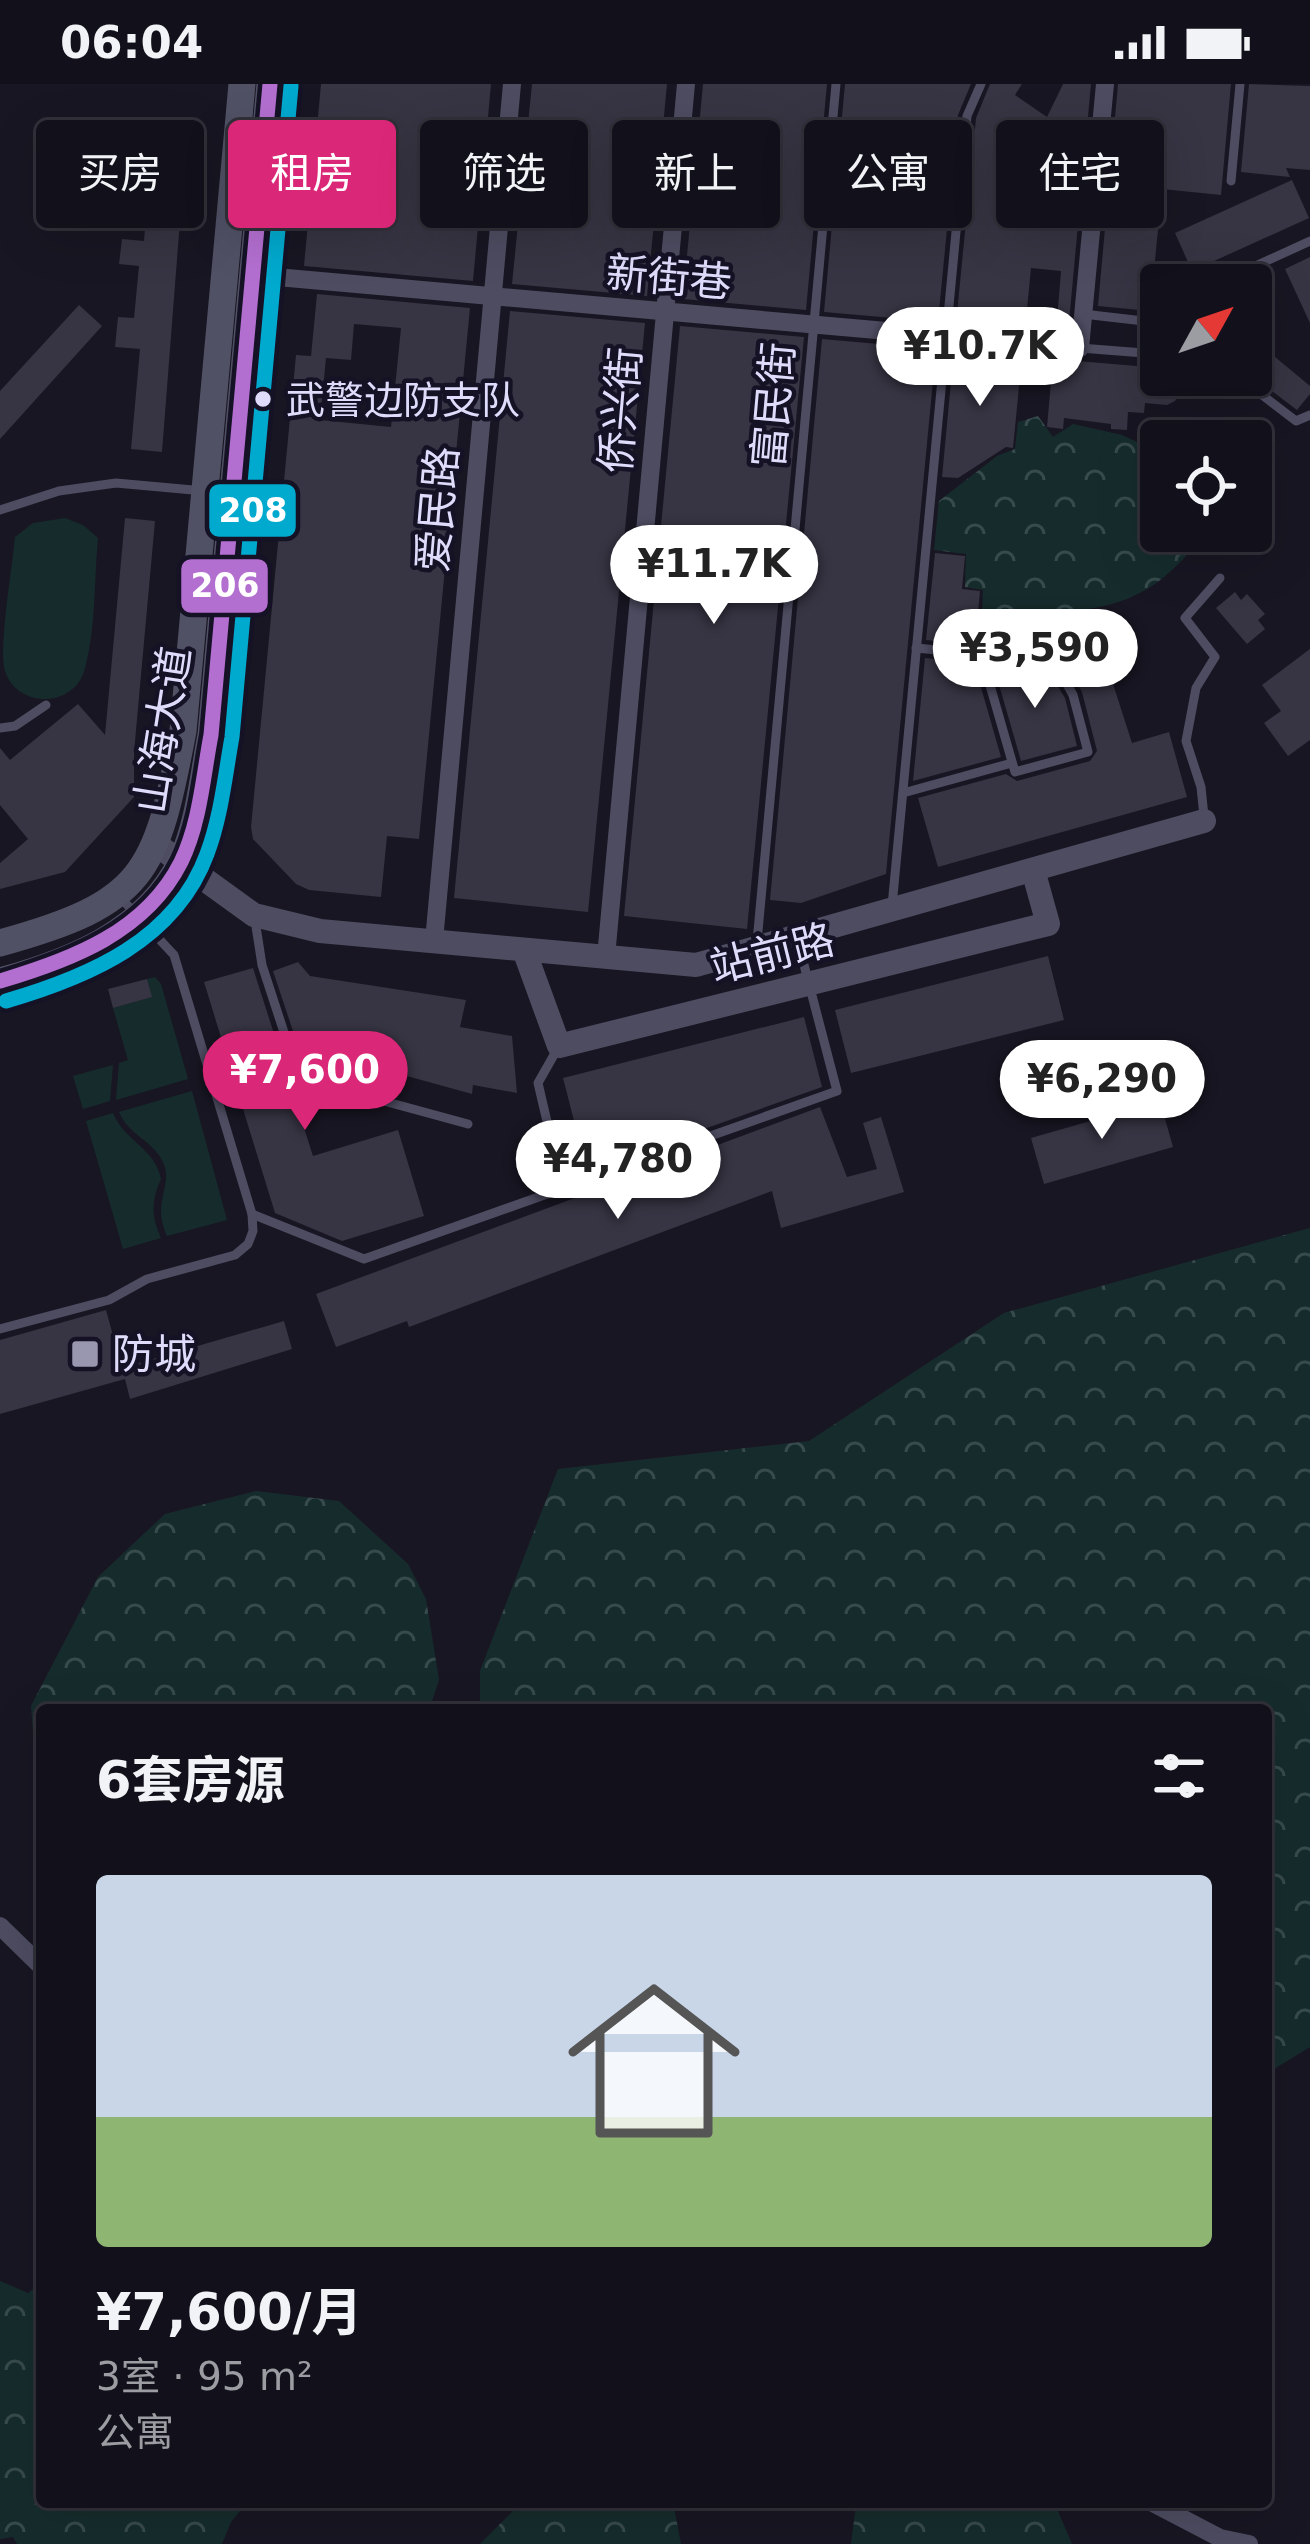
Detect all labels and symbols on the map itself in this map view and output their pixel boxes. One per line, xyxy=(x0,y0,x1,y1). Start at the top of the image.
street label: 新街巷 xyxy=(604,248,734,307)
north arrow xyxy=(1140,264,1272,396)
pin: ¥10.7K xyxy=(882,307,1078,409)
street label: 富民街 xyxy=(744,340,803,470)
street label: 侨兴街 xyxy=(591,345,650,475)
place label: 武警边防支队 xyxy=(286,378,520,423)
marker: 武警边防支队 xyxy=(252,388,274,410)
street label: 爱民路 xyxy=(408,444,467,574)
line badge: 208 xyxy=(207,482,298,539)
text: 208 xyxy=(219,491,287,530)
pin: ¥11.7K xyxy=(616,525,812,627)
line badge: 206 xyxy=(179,557,270,615)
text: 206 xyxy=(191,566,259,605)
pin: ¥3,590 xyxy=(937,609,1133,711)
street label: 山海大道 xyxy=(125,643,200,817)
street label: 站前路 xyxy=(705,914,839,993)
pin: ¥7,600 xyxy=(207,1031,403,1133)
pin: ¥6,290 xyxy=(1004,1040,1200,1142)
pin: ¥4,780 xyxy=(520,1120,716,1222)
place label: 防城 xyxy=(112,1330,196,1379)
marker: 防城 xyxy=(69,1338,101,1370)

